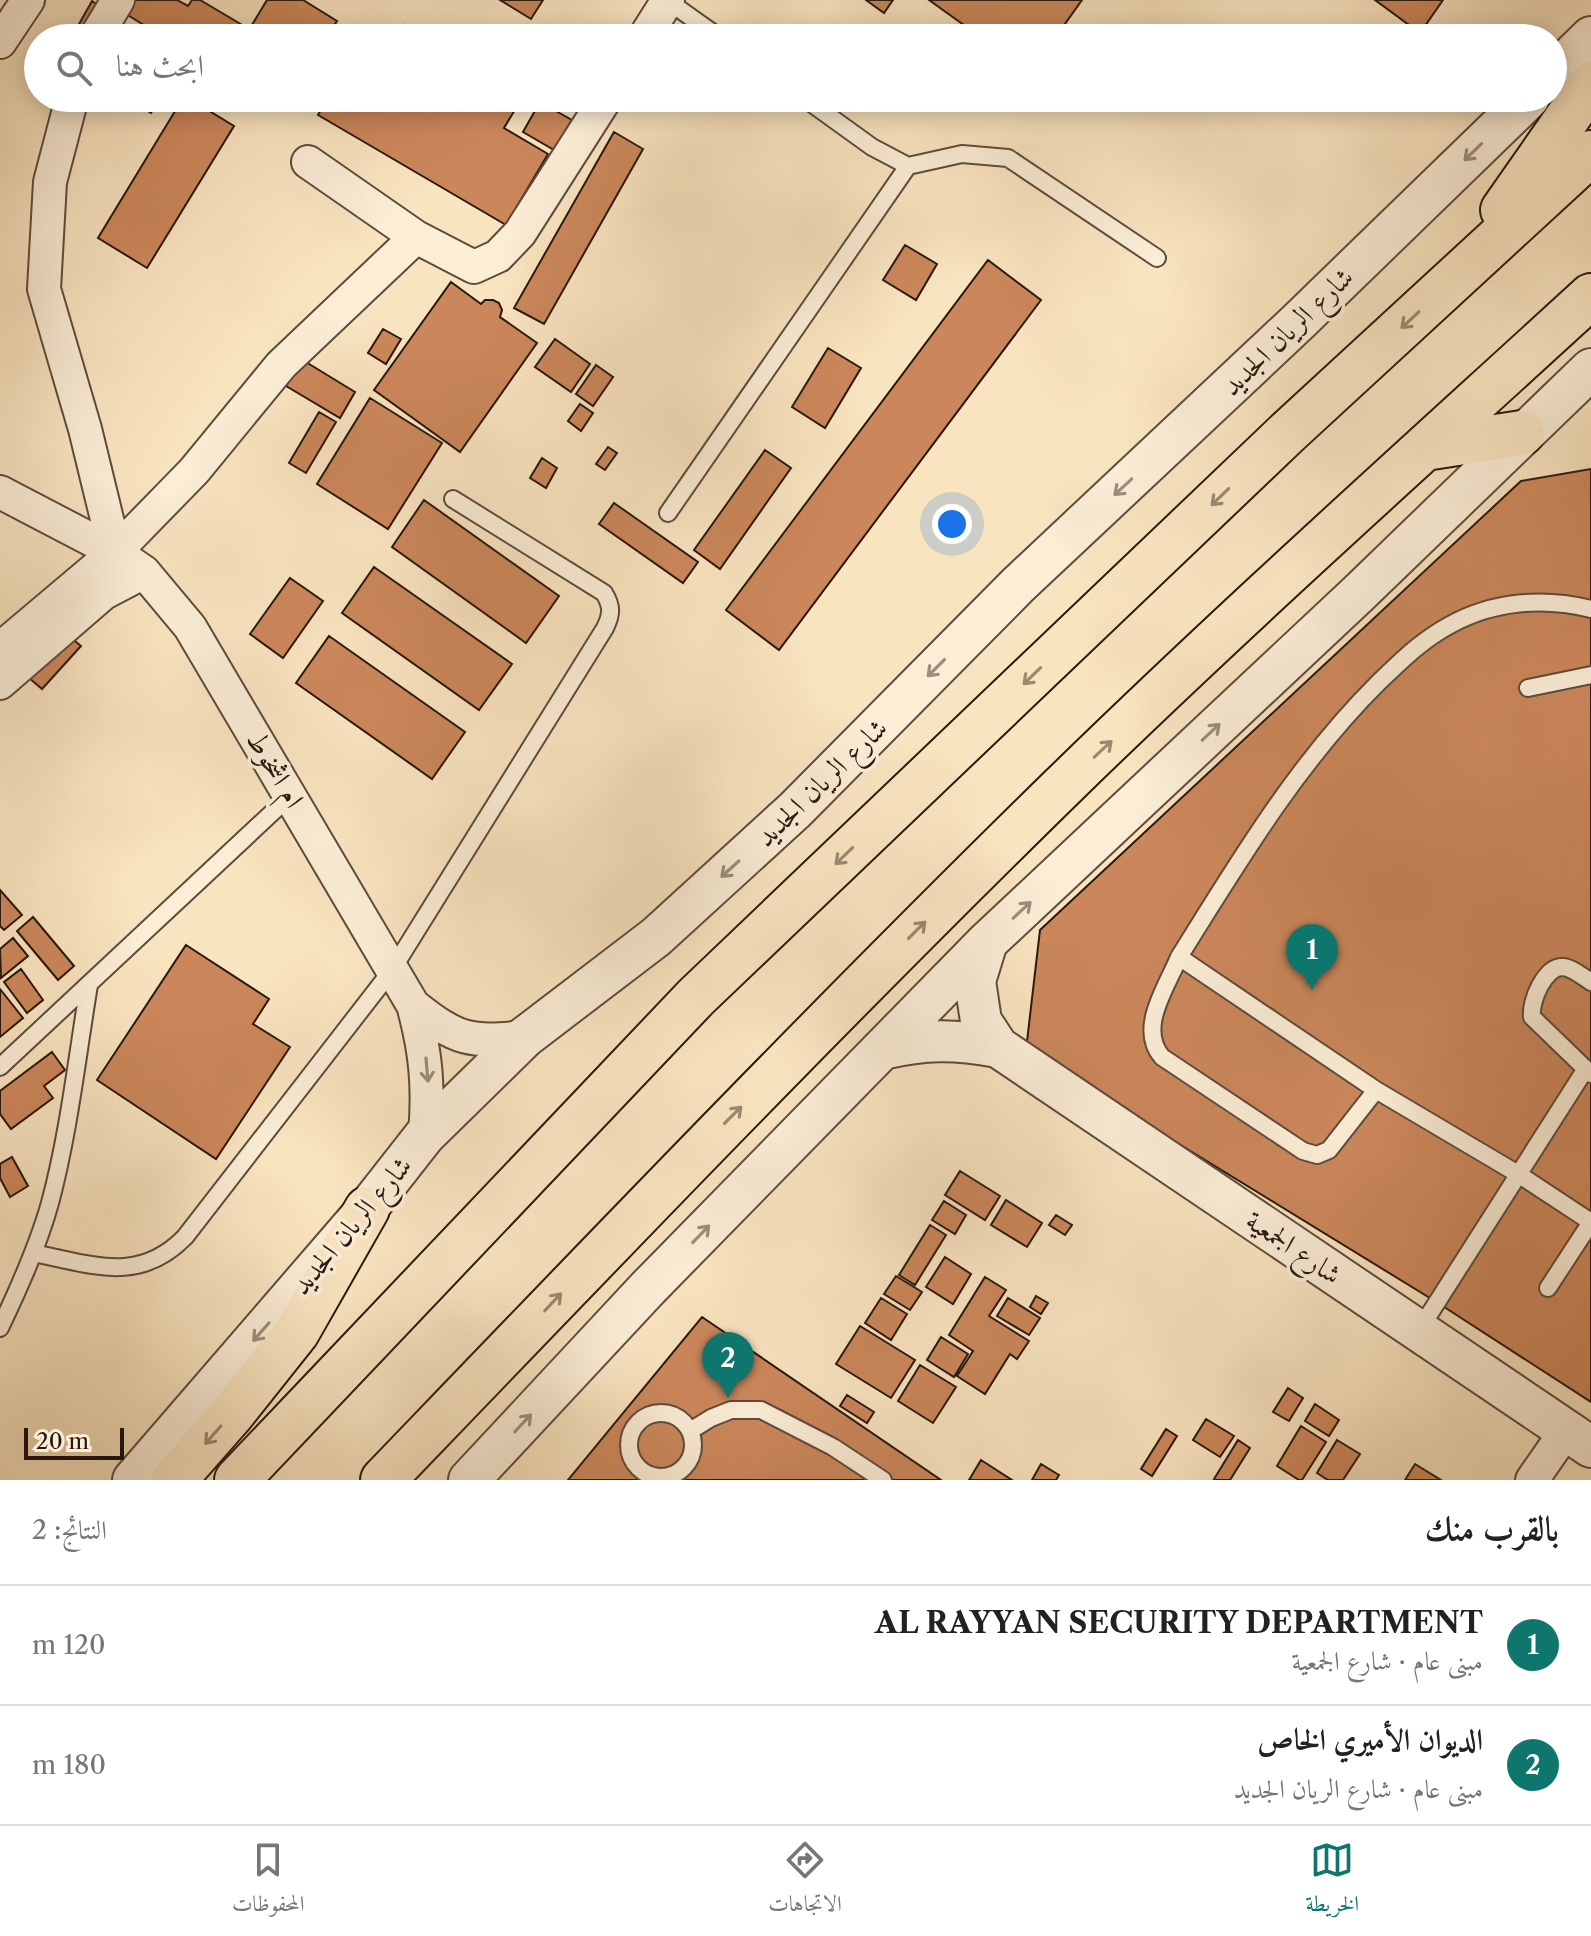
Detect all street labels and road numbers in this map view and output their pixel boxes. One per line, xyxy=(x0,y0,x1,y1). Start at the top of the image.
street label: شارع الريان الجديد xyxy=(1214,260,1365,407)
street label: شارع الريان الجديد xyxy=(748,711,899,858)
street label: ام اشخوط xyxy=(233,724,312,818)
street label: شارع الريان الجديد xyxy=(283,1149,424,1306)
street label: شارع الجمعية xyxy=(1236,1203,1348,1297)

